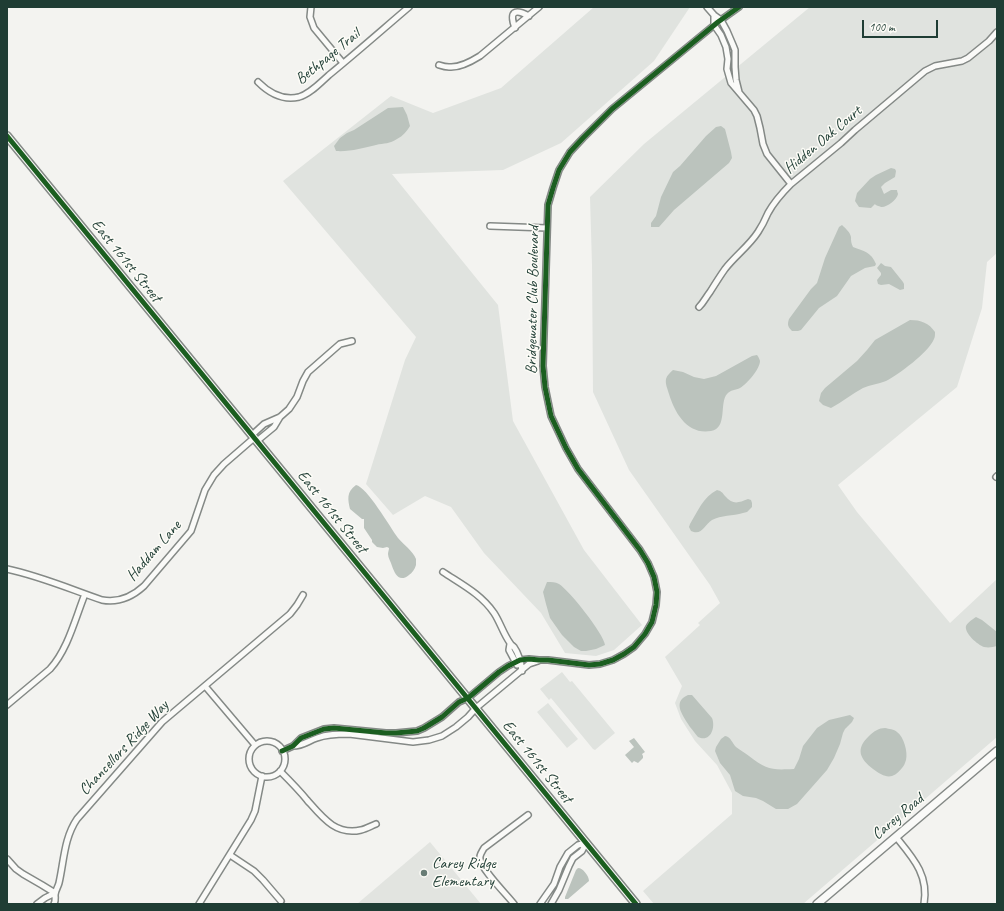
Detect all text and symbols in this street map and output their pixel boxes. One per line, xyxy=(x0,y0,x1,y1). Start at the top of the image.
scale bar xyxy=(864,12,940,38)
text: 100 m xyxy=(869,19,895,35)
street label: Bethpage Trail xyxy=(292,25,364,89)
street label: Hidden Oak Court xyxy=(780,102,866,178)
street label: East 161st Street xyxy=(87,216,165,306)
street label: Bridgewater Club Boulevard xyxy=(522,226,544,374)
street label: East 161st Street xyxy=(293,467,371,557)
street label: Haddam Lane xyxy=(122,517,186,585)
street label: Chancellors Ridge Way xyxy=(75,697,173,799)
street label: East 161st Street xyxy=(498,717,576,807)
street label: Carey Road xyxy=(868,790,928,844)
place label: Carey Ridge Elementary xyxy=(432,854,496,892)
marker: Carey Ridge Elementary xyxy=(419,868,429,878)

